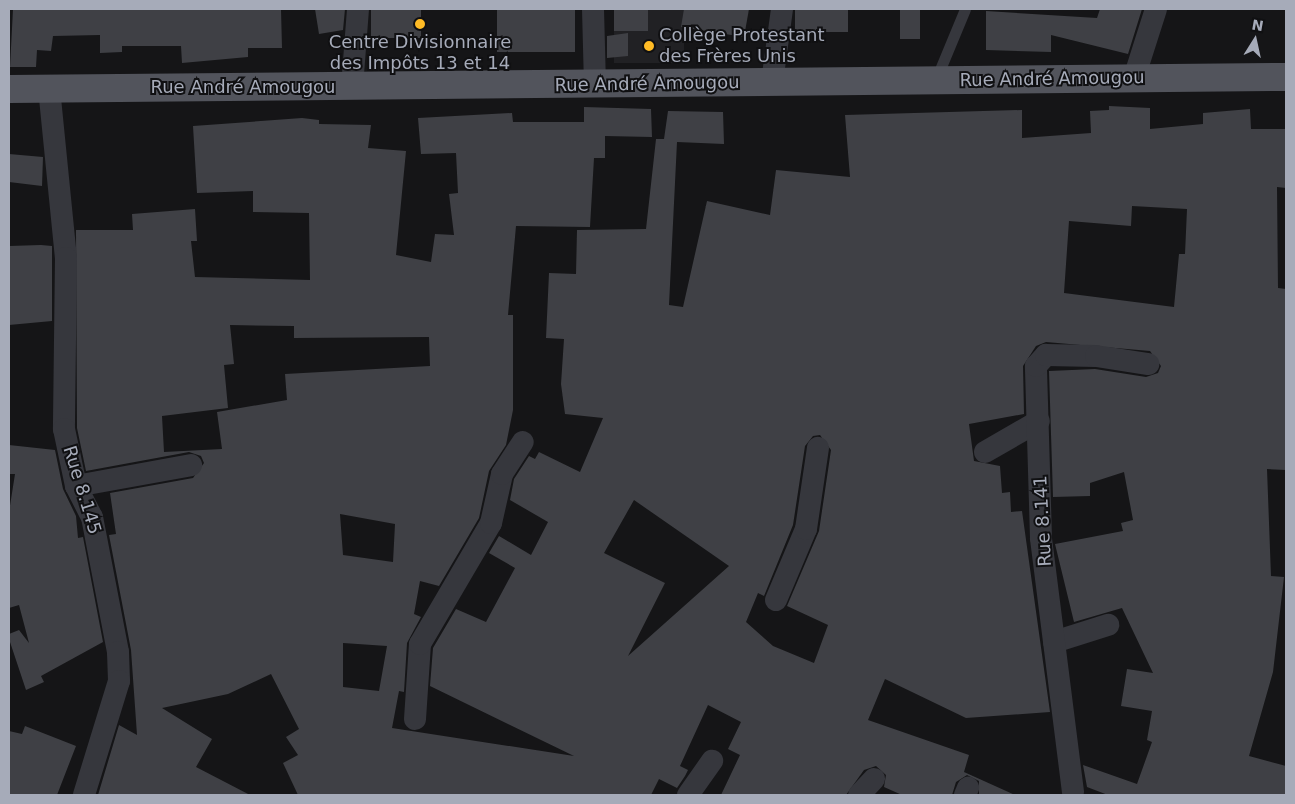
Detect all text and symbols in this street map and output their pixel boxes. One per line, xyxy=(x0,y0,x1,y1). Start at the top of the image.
north arrow xyxy=(1230,15,1280,65)
text: N xyxy=(1250,16,1265,34)
marker: Centre Divisionnaire des Impôts 13 et 14 xyxy=(414,18,426,30)
place label: Collège Protestant des Frères Unis xyxy=(659,25,824,68)
place label: Centre Divisionnaire des Impôts 13 et 14 xyxy=(329,32,511,74)
marker: Collège Protestant des Frères Unis xyxy=(643,40,655,52)
street label: Rue André Amougou xyxy=(959,67,1145,91)
street label: Rue André Amougou xyxy=(554,72,740,96)
street label: Rue André Amougou xyxy=(151,76,335,98)
street label: Rue 8.145 xyxy=(58,443,106,537)
street label: Rue 8.141 xyxy=(1030,475,1056,567)

